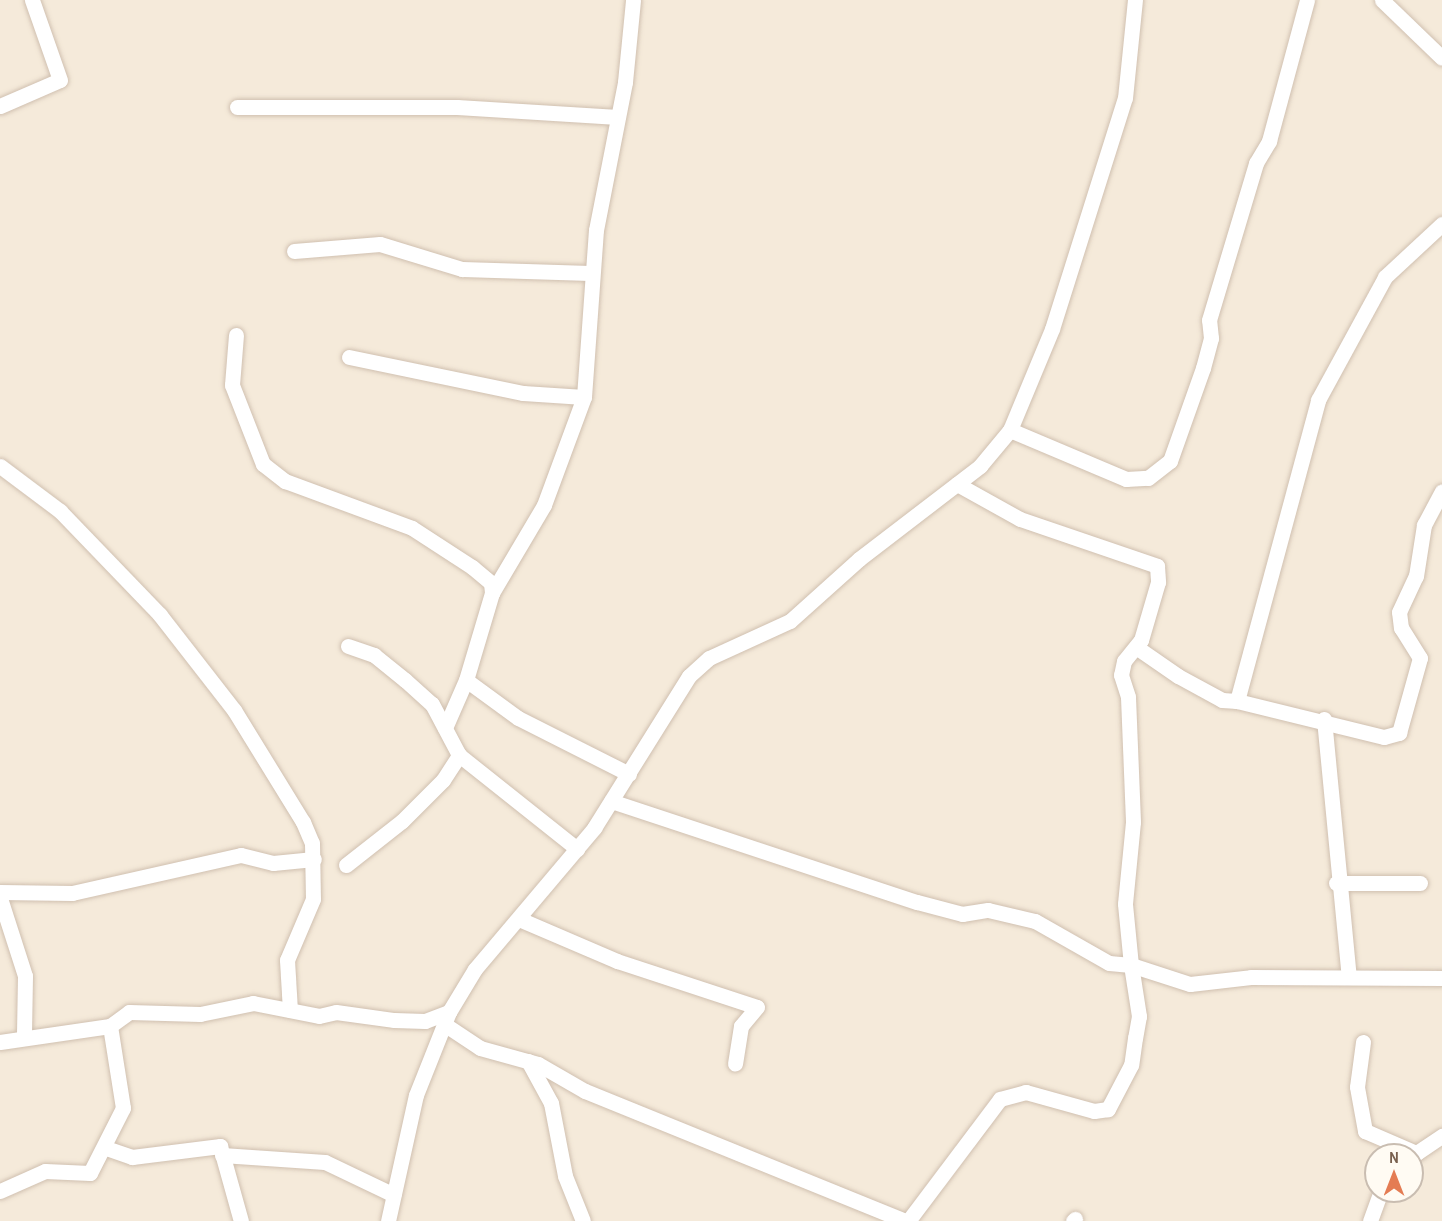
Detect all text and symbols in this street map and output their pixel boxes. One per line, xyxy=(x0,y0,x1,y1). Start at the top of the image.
north arrow xyxy=(1364,1143,1424,1203)
text: N xyxy=(1389,1146,1399,1168)

